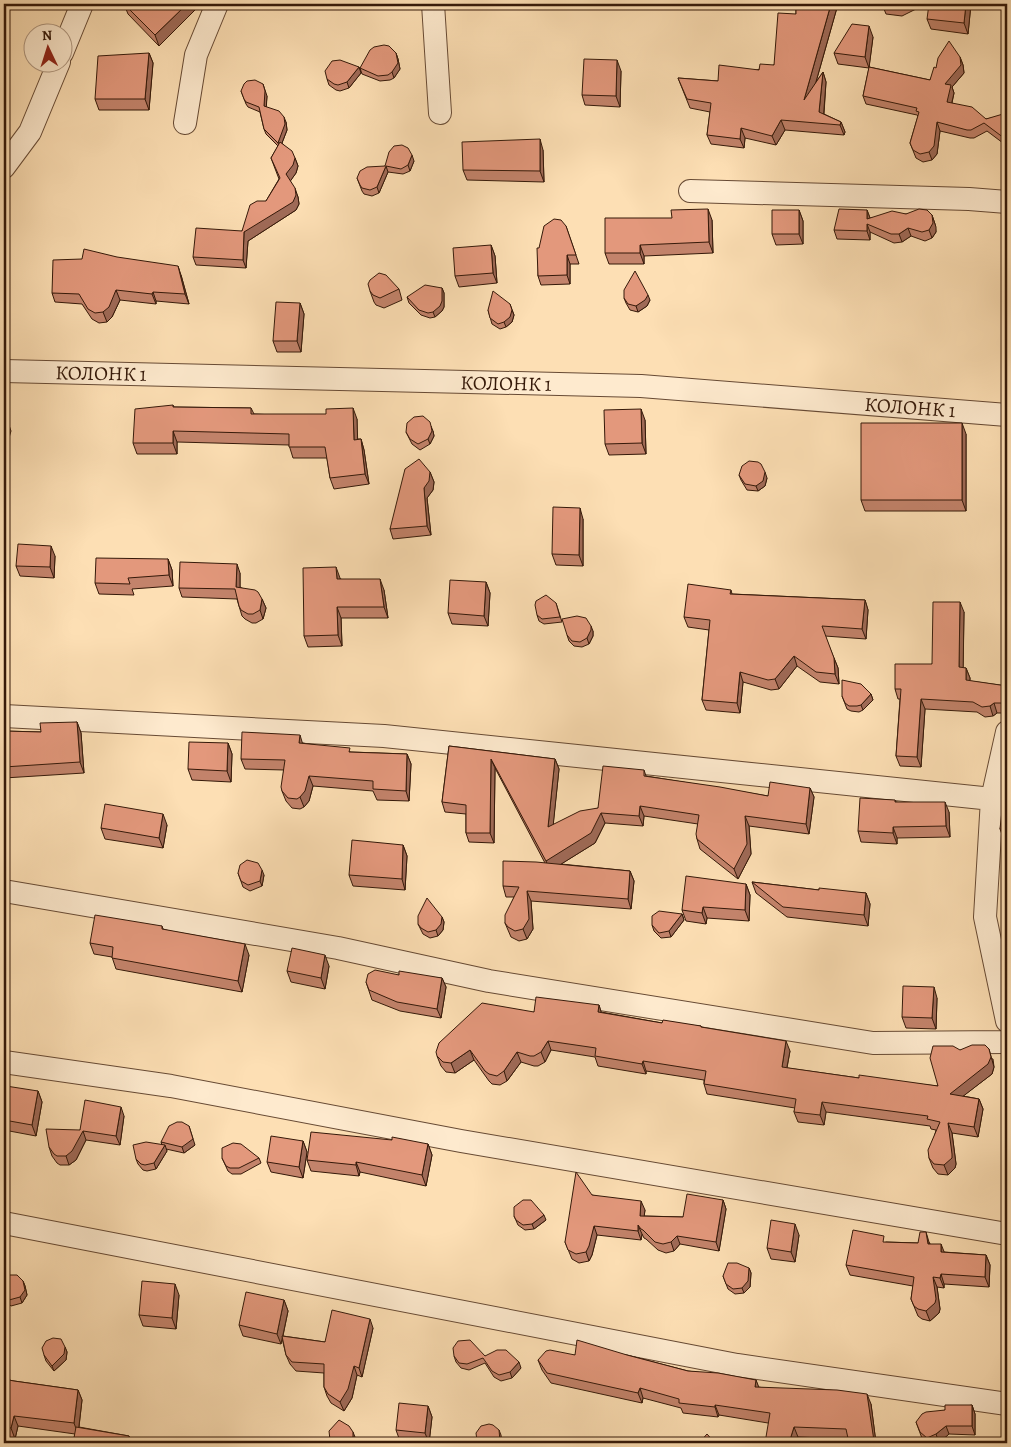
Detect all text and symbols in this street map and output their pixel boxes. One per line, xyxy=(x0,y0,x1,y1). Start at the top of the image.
north arrow xyxy=(22,22,72,72)
text: N xyxy=(41,26,53,45)
street label: КОЛОНК 1 xyxy=(55,359,147,388)
street label: КОЛОНК 1 xyxy=(460,369,552,398)
street label: КОЛОНК 1 xyxy=(864,391,957,424)

